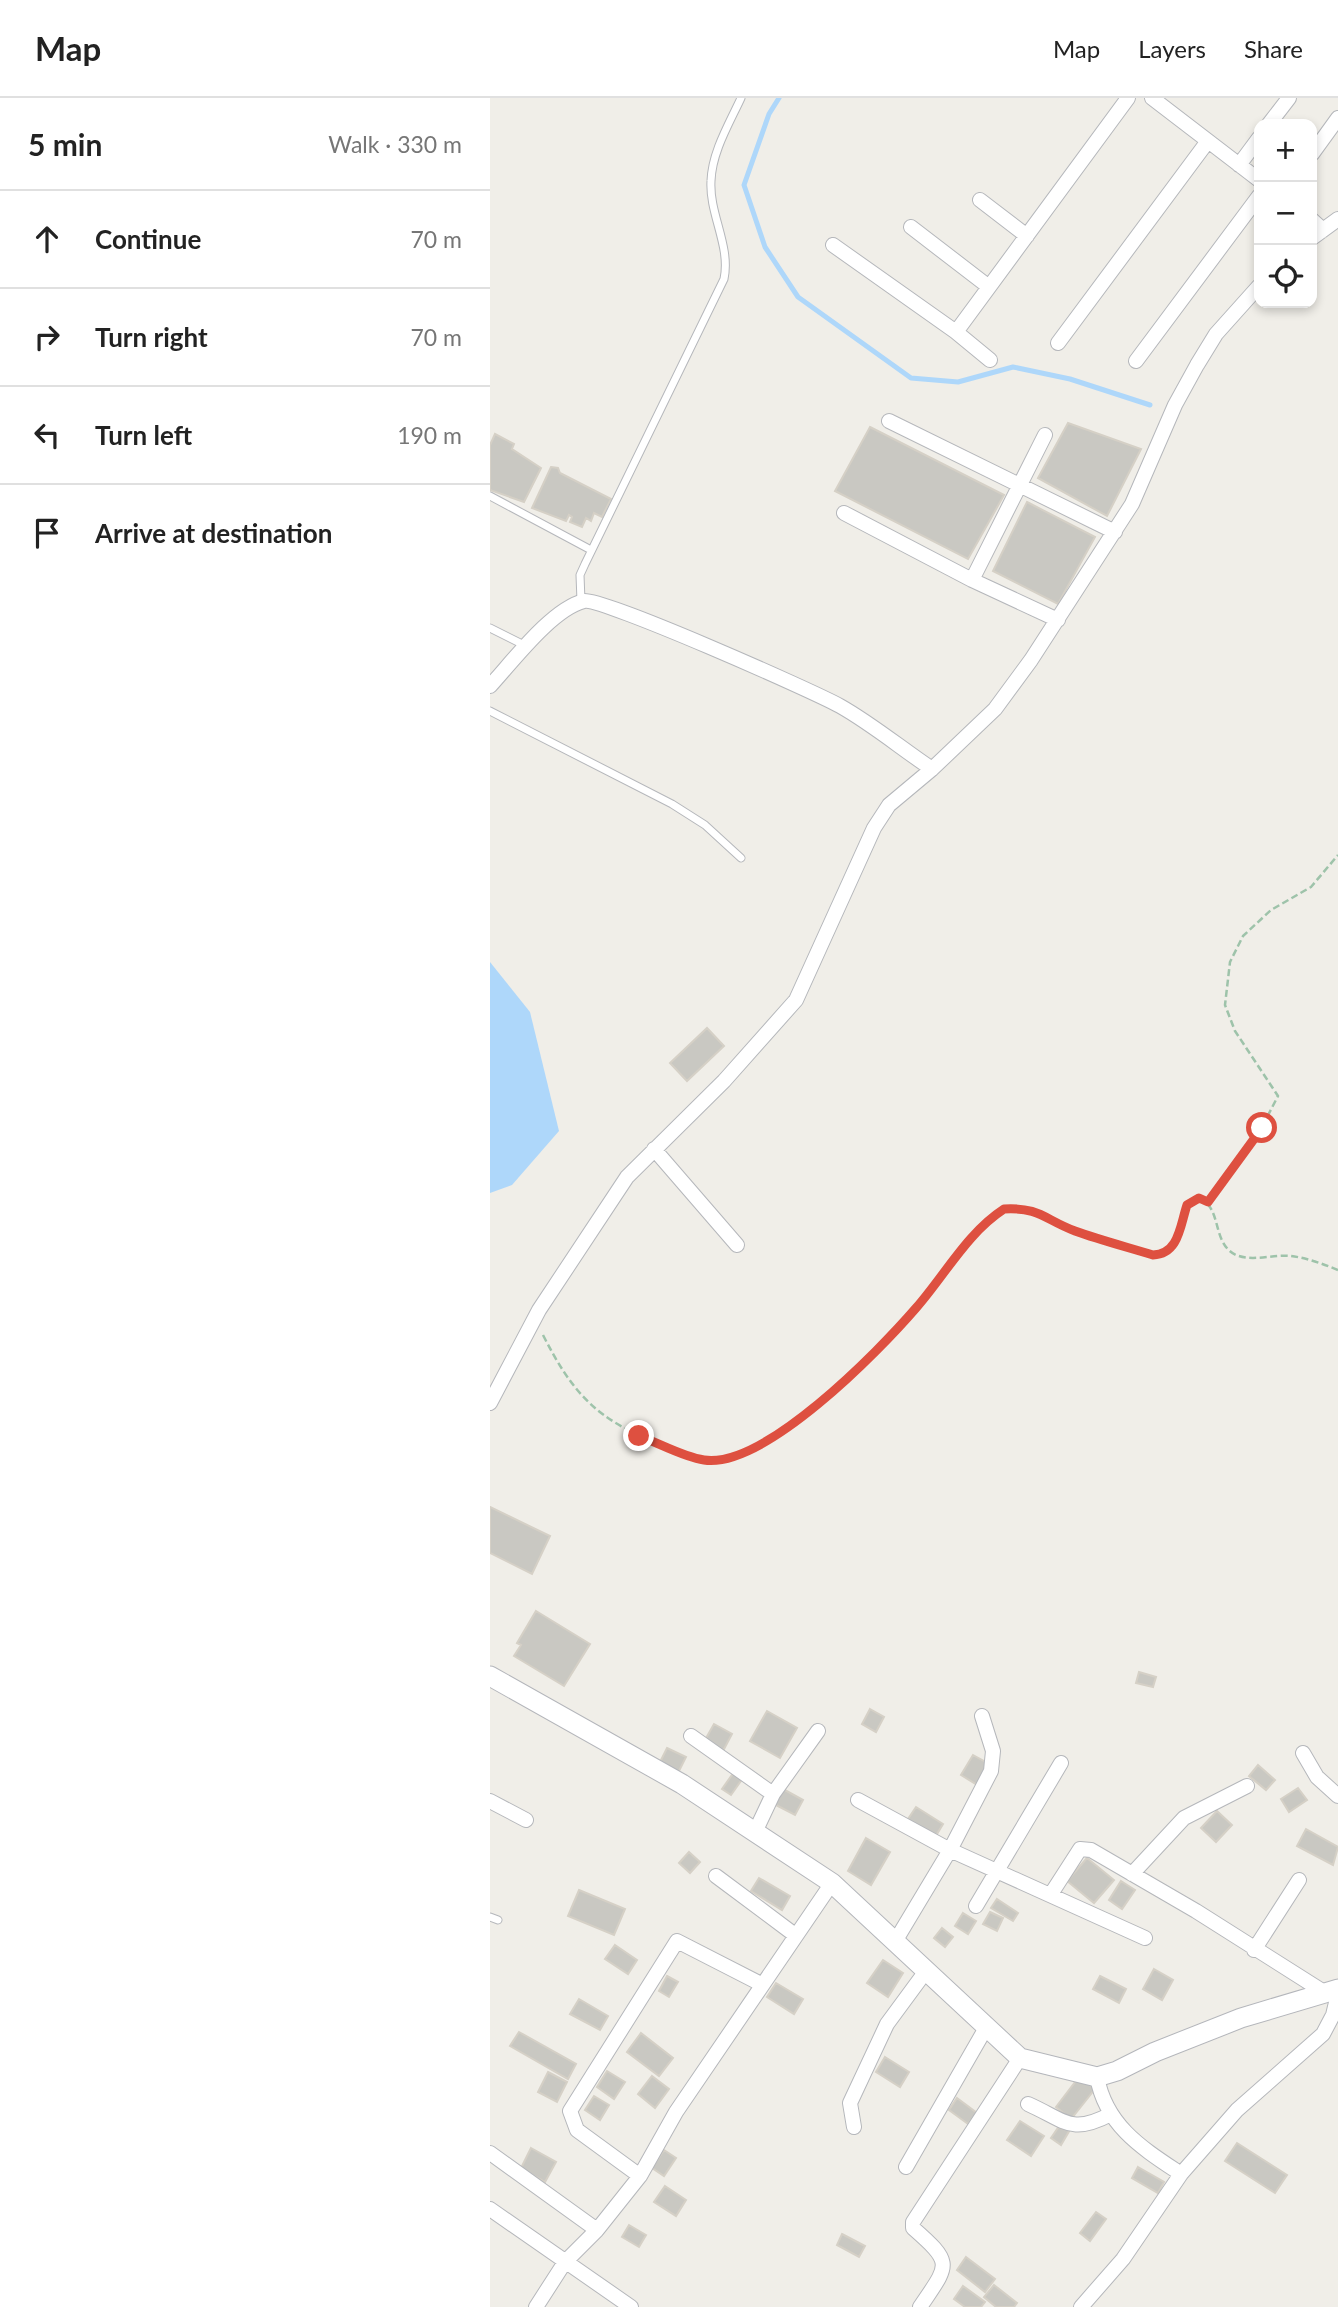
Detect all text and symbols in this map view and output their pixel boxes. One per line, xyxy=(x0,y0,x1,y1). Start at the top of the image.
text: Map xyxy=(35,28,101,68)
text: Map xyxy=(1053,34,1100,63)
text: Layers xyxy=(1138,34,1206,63)
text: Share xyxy=(1244,34,1303,63)
map controls xyxy=(1254,119,1317,308)
button: + xyxy=(1254,119,1317,182)
text: 5 min xyxy=(28,126,102,162)
text: Walk · 330 m xyxy=(328,130,462,158)
button: − xyxy=(1254,182,1317,245)
icon: ahead xyxy=(28,220,66,258)
text: Continue xyxy=(95,223,201,255)
text: 70 m xyxy=(411,225,462,253)
button: locate xyxy=(1254,245,1317,308)
icon: right xyxy=(28,318,66,356)
text: Turn right xyxy=(95,321,208,353)
text: 70 m xyxy=(411,323,462,351)
icon: left xyxy=(28,416,66,454)
text: Turn left xyxy=(95,419,192,451)
text: 190 m xyxy=(397,421,462,449)
icon: arrive xyxy=(28,514,66,552)
text: Arrive at destination xyxy=(95,517,332,549)
route start xyxy=(1246,1112,1277,1143)
route end xyxy=(623,1420,654,1451)

